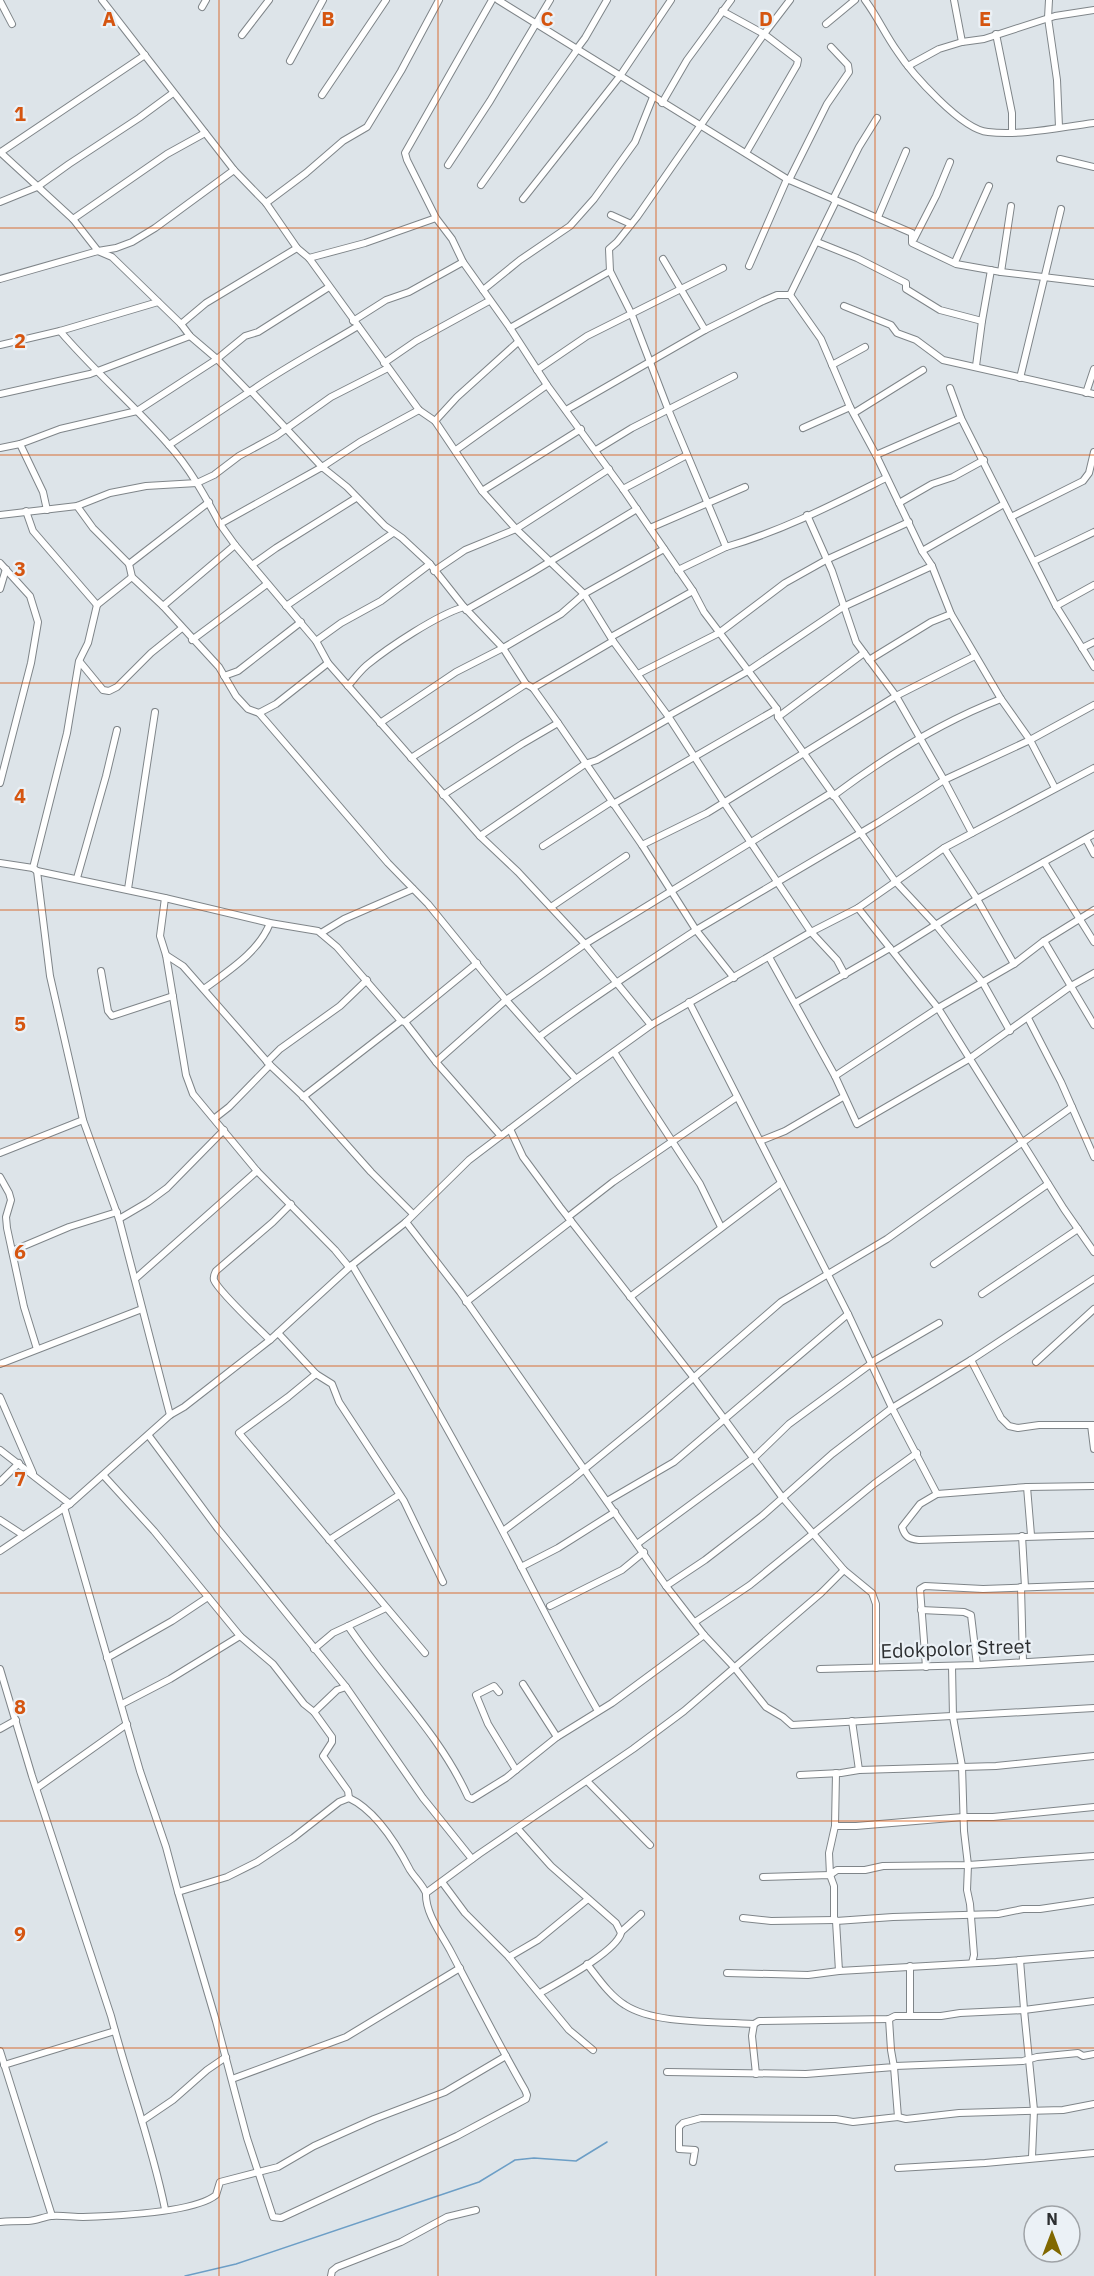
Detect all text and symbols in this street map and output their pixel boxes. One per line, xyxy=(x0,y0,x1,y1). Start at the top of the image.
text: A xyxy=(102,5,116,32)
text: B xyxy=(321,5,335,32)
text: C xyxy=(540,5,554,32)
text: D xyxy=(759,5,773,32)
text: E xyxy=(979,5,991,32)
text: 1 xyxy=(14,100,26,127)
text: 2 xyxy=(14,327,26,354)
text: 3 xyxy=(14,555,26,582)
text: 4 xyxy=(14,782,26,809)
text: 5 xyxy=(14,1010,26,1037)
text: 6 xyxy=(14,1238,26,1265)
text: 7 xyxy=(14,1465,26,1492)
street label: Edokpolor Street xyxy=(880,1632,1032,1664)
text: 8 xyxy=(14,1693,26,1720)
text: 9 xyxy=(14,1920,26,1947)
north arrow xyxy=(1022,2204,1082,2264)
text: N xyxy=(1046,2209,1058,2229)

